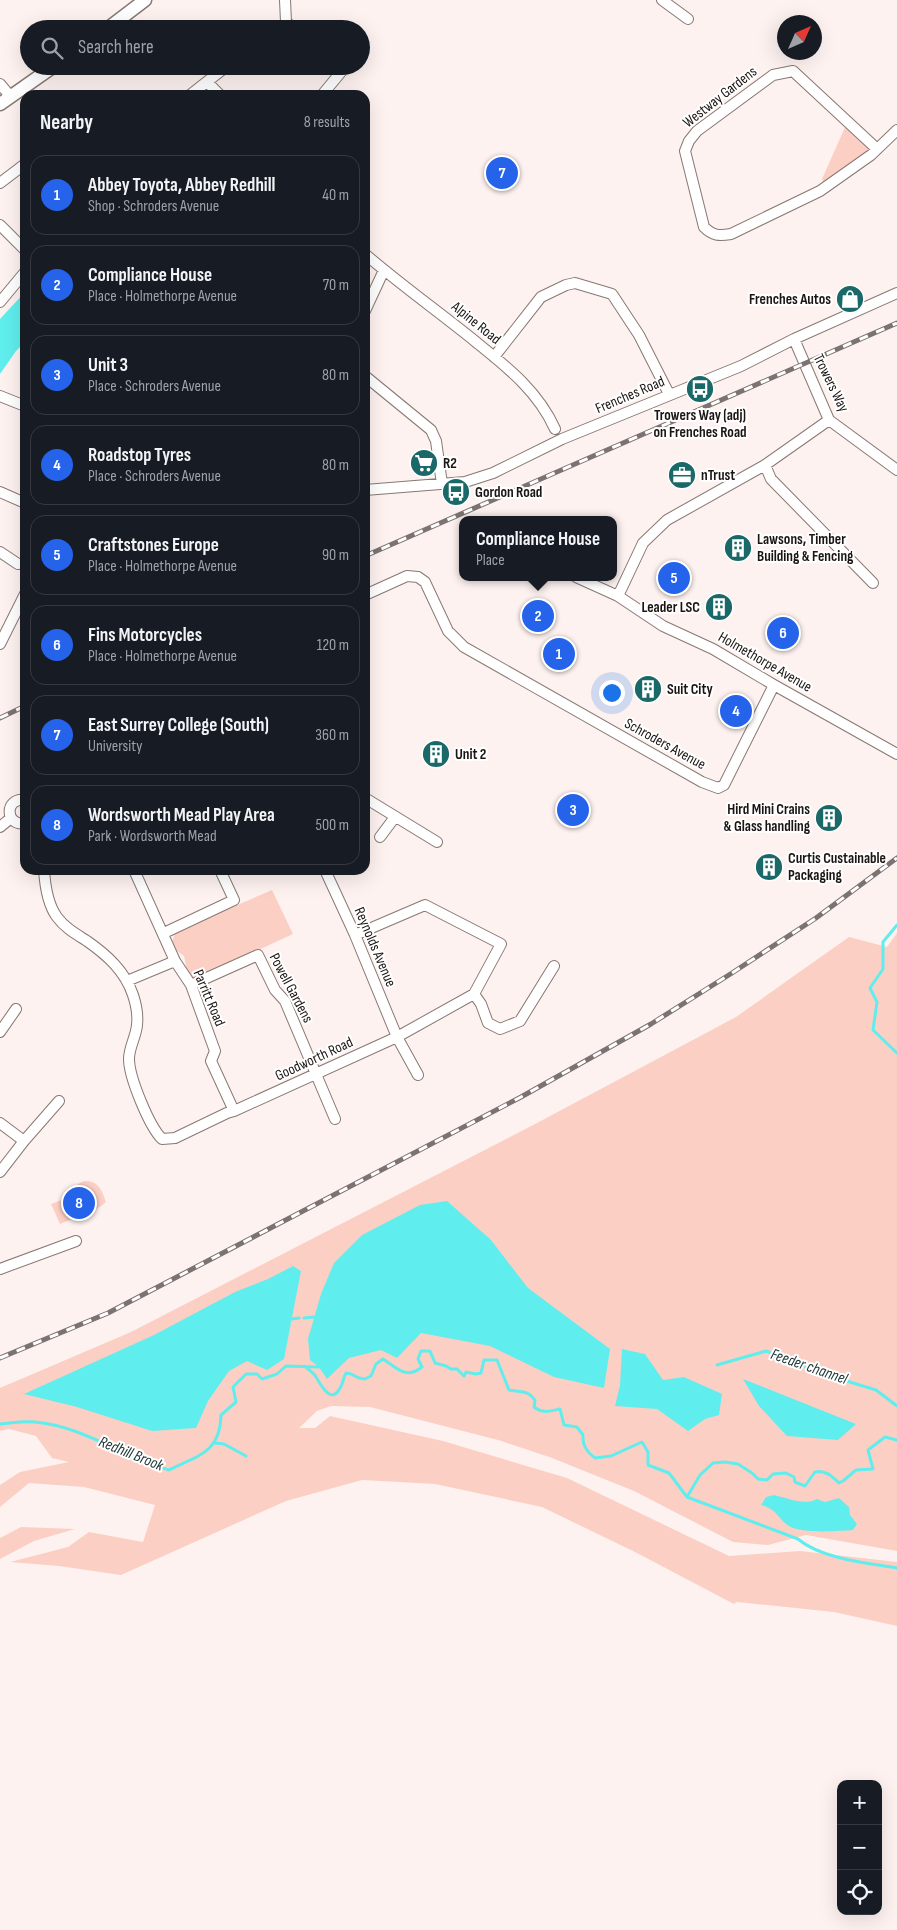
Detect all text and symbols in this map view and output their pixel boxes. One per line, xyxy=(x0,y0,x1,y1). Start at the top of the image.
north arrow xyxy=(777,15,822,60)
search box xyxy=(20,20,370,75)
icon: search xyxy=(38,34,66,62)
text: Search here xyxy=(78,36,154,59)
street label: Westway Gardens xyxy=(679,62,761,132)
text: Nearby xyxy=(40,110,93,135)
text: 8 results xyxy=(304,113,350,132)
pin: 7 xyxy=(486,154,518,192)
text: Abbey Toyota, Abbey Redhill xyxy=(88,174,275,197)
text: 1 xyxy=(54,186,60,205)
text: 40 m xyxy=(322,186,349,205)
text: Shop · Schroders Avenue xyxy=(88,197,219,216)
text: Compliance House xyxy=(88,264,212,287)
text: 2 xyxy=(53,276,61,295)
text: 70 m xyxy=(323,276,349,295)
shop icon: Frenches Autos xyxy=(835,284,865,314)
text: Place · Holmethorpe Avenue xyxy=(88,287,237,306)
place label: Frenches Autos xyxy=(749,290,831,309)
street label: Alpine Road xyxy=(447,297,505,349)
street label: Trowers Way xyxy=(809,351,853,415)
text: Unit 3 xyxy=(88,354,128,377)
text: 3 xyxy=(53,366,61,385)
text: 80 m xyxy=(322,366,349,385)
street label: Frenches Road xyxy=(593,372,667,418)
bus stop icon: Trowers Way (adj) on Frenches Road xyxy=(685,374,715,404)
text: Place · Schroders Avenue xyxy=(88,377,221,396)
place label: Trowers Way (adj) on Frenches Road xyxy=(653,406,747,442)
text: Roadstop Tyres xyxy=(88,444,191,467)
supermarket icon: R2 xyxy=(409,448,439,478)
place label: R2 xyxy=(443,454,457,473)
text: 4 xyxy=(53,456,61,475)
text: 80 m xyxy=(322,456,349,475)
office icon: nTrust xyxy=(667,460,697,490)
place label: nTrust xyxy=(701,466,735,485)
text: Place · Schroders Avenue xyxy=(88,467,221,486)
bus stop icon: Gordon Road xyxy=(441,477,471,507)
place label: Gordon Road xyxy=(475,483,542,502)
popup xyxy=(459,516,617,581)
text: Compliance House xyxy=(476,528,600,551)
place label: Lawsons, Timber Building & Fencing xyxy=(757,530,854,566)
building icon: Lawsons, Timber Building & Fencing xyxy=(723,533,753,563)
text: Craftstones Europe xyxy=(88,534,219,557)
text: 5 xyxy=(53,546,61,565)
text: 90 m xyxy=(322,546,349,565)
text: Place xyxy=(476,551,505,570)
text: Place · Holmethorpe Avenue xyxy=(88,557,237,576)
pin: 5 xyxy=(658,559,690,597)
building icon: Leader LSC xyxy=(704,592,734,622)
pin: 2 xyxy=(522,597,554,635)
place label: Leader LSC xyxy=(641,598,700,617)
pin: 6 xyxy=(767,614,799,652)
text: Fins Motorcycles xyxy=(88,624,202,647)
street label: Holmethorpe Avenue xyxy=(715,628,815,696)
pin: 1 xyxy=(543,635,575,673)
text: 6 xyxy=(53,636,61,655)
text: 120 m xyxy=(317,636,349,655)
text: Place · Holmethorpe Avenue xyxy=(88,647,237,666)
building icon: Suit City xyxy=(633,674,663,704)
your location xyxy=(599,680,625,706)
place label: Suit City xyxy=(667,680,713,699)
pin: 4 xyxy=(720,692,752,730)
text: East Surrey College (South) xyxy=(88,714,269,737)
street label: Schroders Avenue xyxy=(621,714,709,774)
text: 7 xyxy=(54,726,60,745)
text: 360 m xyxy=(315,726,349,745)
text: University xyxy=(88,737,142,756)
building icon: Unit 2 xyxy=(421,739,451,769)
place label: Unit 2 xyxy=(455,745,486,764)
pin: 3 xyxy=(557,791,589,829)
place label: Hird Mini Crains & Glass handling xyxy=(724,800,811,836)
building icon: Hird Mini Crains & Glass handling xyxy=(814,803,844,833)
text: Wordsworth Mead Play Area xyxy=(88,804,275,827)
text: 8 xyxy=(53,816,61,835)
text: 500 m xyxy=(315,816,349,835)
text: Park · Wordsworth Mead xyxy=(88,827,217,846)
place label: Curtis Custainable Packaging xyxy=(788,849,886,885)
building icon: Curtis Custainable Packaging xyxy=(754,852,784,882)
street label: Reynolds Avenue xyxy=(350,904,400,990)
street label: Powell Gardens xyxy=(265,950,317,1026)
street label: Parritt Road xyxy=(189,967,229,1029)
street label: Goodworth Road xyxy=(272,1033,356,1085)
pin: 8 xyxy=(63,1184,95,1222)
water label: Feeder channel xyxy=(768,1345,851,1389)
water label: Redhill Brook xyxy=(96,1432,167,1476)
map controls xyxy=(837,1780,882,1915)
button: + xyxy=(837,1780,882,1825)
button: − xyxy=(837,1825,882,1870)
button: locate xyxy=(837,1870,882,1915)

